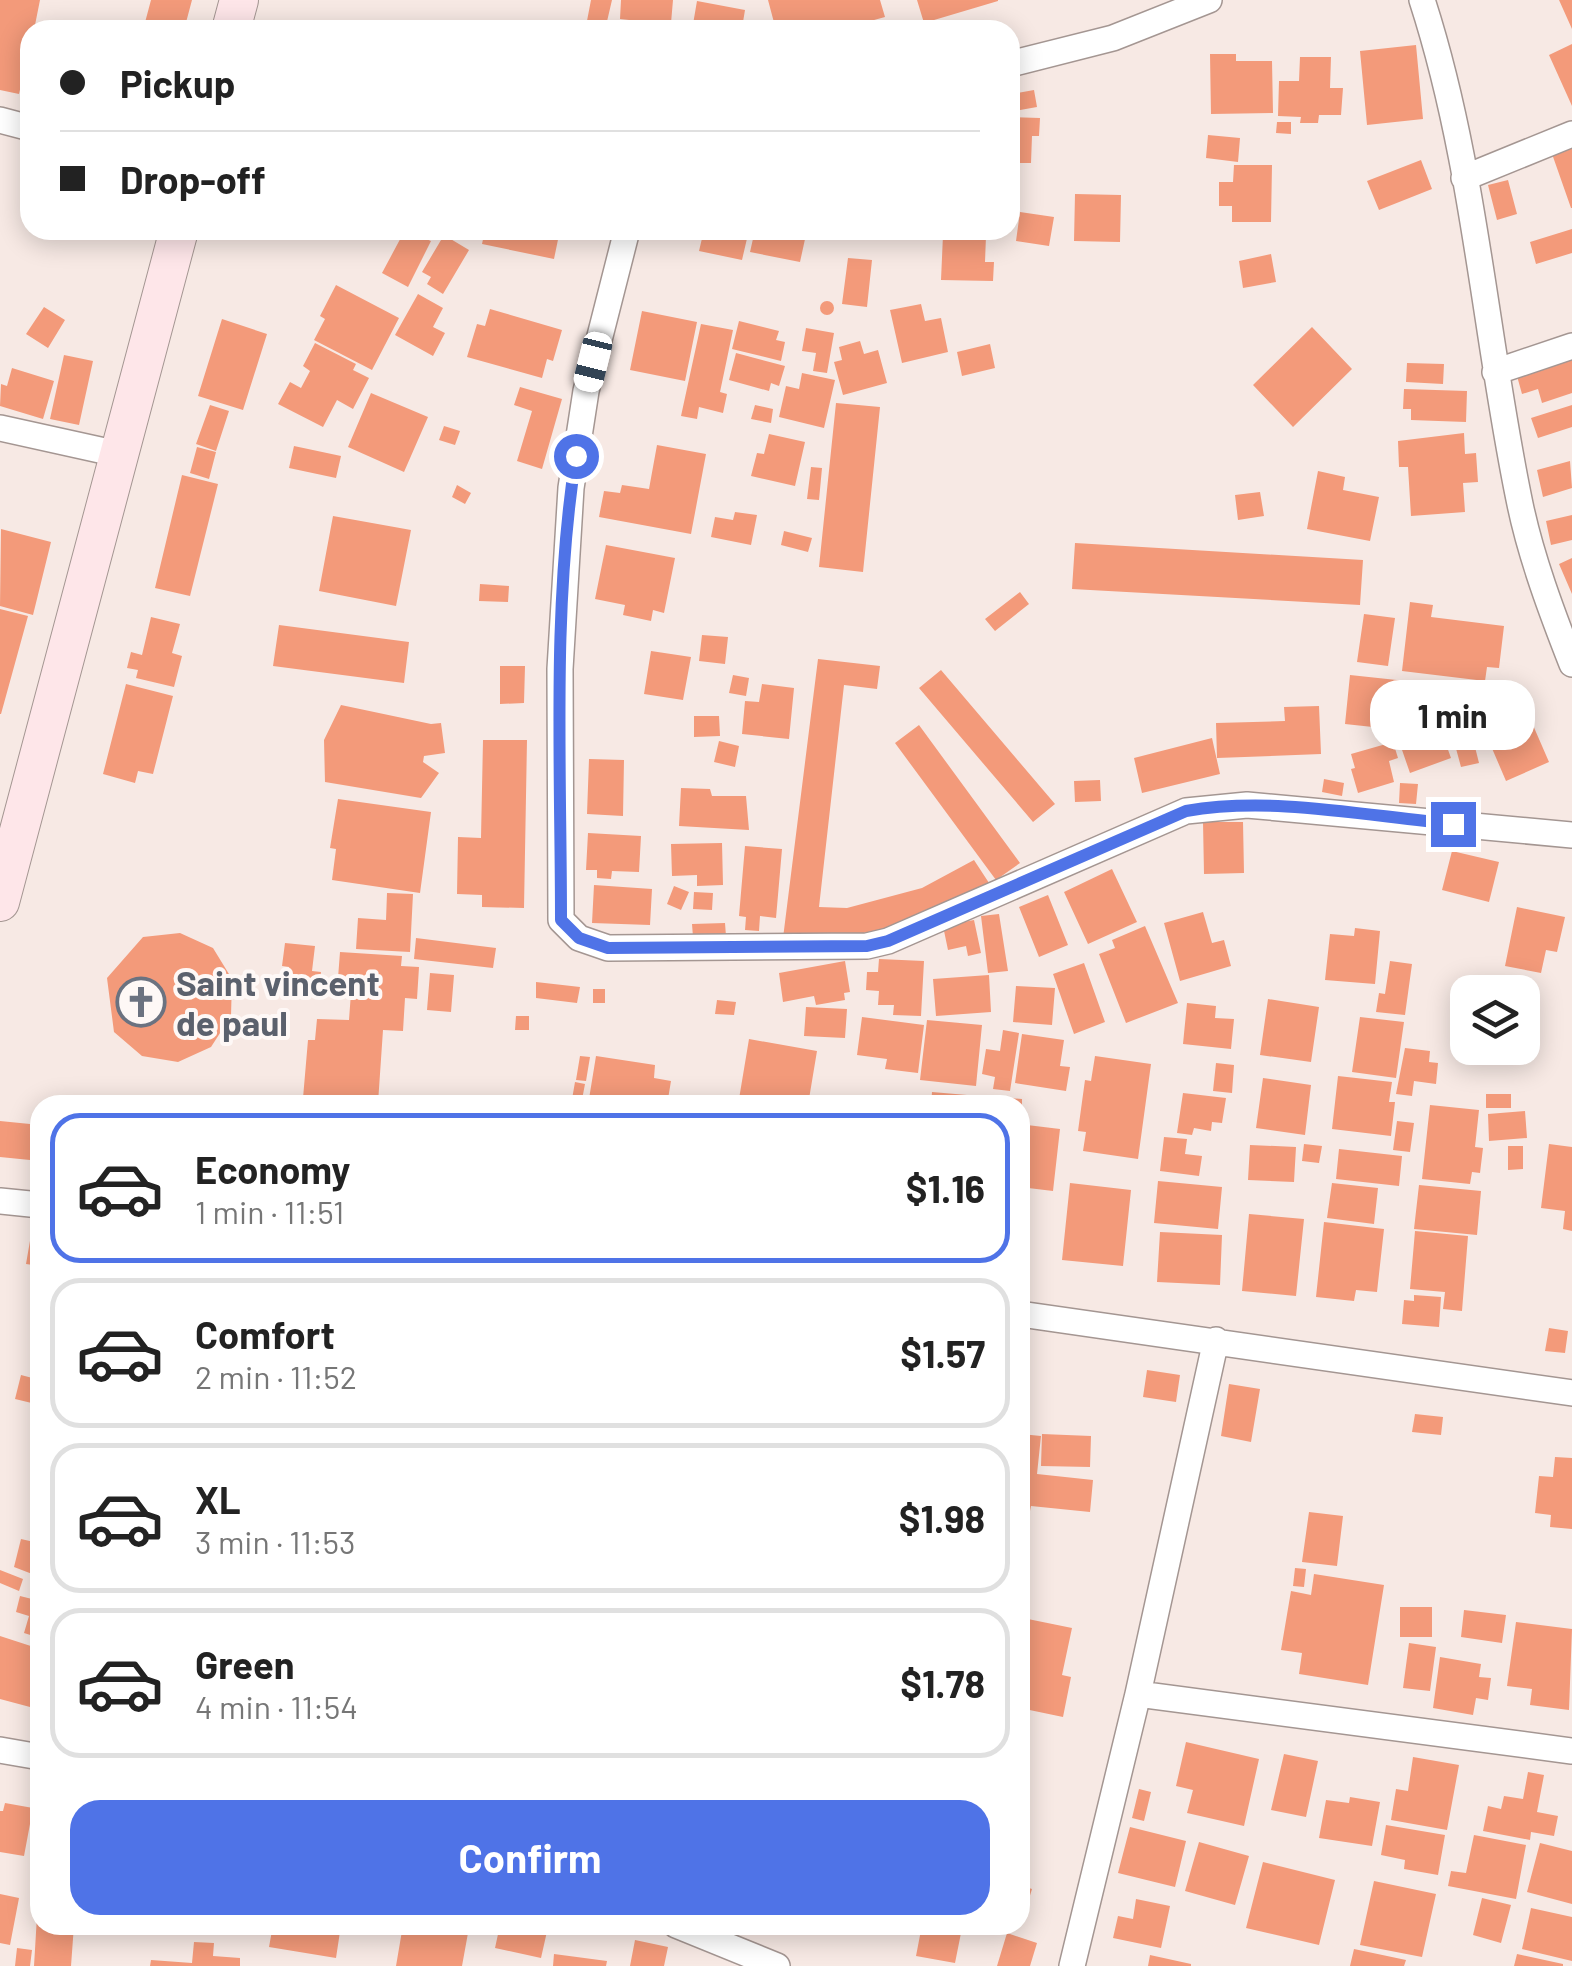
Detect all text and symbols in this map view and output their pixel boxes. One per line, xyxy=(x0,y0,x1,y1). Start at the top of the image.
text: Pickup xyxy=(120,60,235,106)
text: Drop-off xyxy=(120,156,266,202)
car xyxy=(571,329,615,395)
route start xyxy=(554,434,599,479)
callout: 1 min xyxy=(1370,679,1536,749)
text: 1 min xyxy=(1417,696,1488,734)
route end xyxy=(1431,802,1476,847)
place label: Saint vincent de paul xyxy=(176,961,380,1043)
map controls xyxy=(1450,975,1540,1065)
button: layers xyxy=(1450,975,1540,1065)
church icon: Saint vincent de paul xyxy=(115,976,167,1028)
icon: car xyxy=(75,1143,165,1233)
text: Economy xyxy=(195,1146,350,1192)
text: $1.16 xyxy=(906,1165,985,1211)
text: 1 min · 11:51 xyxy=(195,1192,344,1230)
icon: car xyxy=(75,1308,165,1398)
text: Comfort xyxy=(195,1311,335,1357)
text: $1.57 xyxy=(900,1330,985,1376)
text: 2 min · 11:52 xyxy=(195,1357,357,1395)
icon: car xyxy=(75,1473,165,1563)
text: XL xyxy=(195,1476,241,1522)
text: $1.98 xyxy=(899,1495,985,1541)
text: 3 min · 11:53 xyxy=(195,1522,356,1560)
icon: car xyxy=(75,1638,165,1728)
text: Green xyxy=(195,1641,295,1687)
text: $1.78 xyxy=(900,1660,985,1706)
text: 4 min · 11:54 xyxy=(195,1687,358,1725)
button: Confirm xyxy=(70,1800,990,1915)

